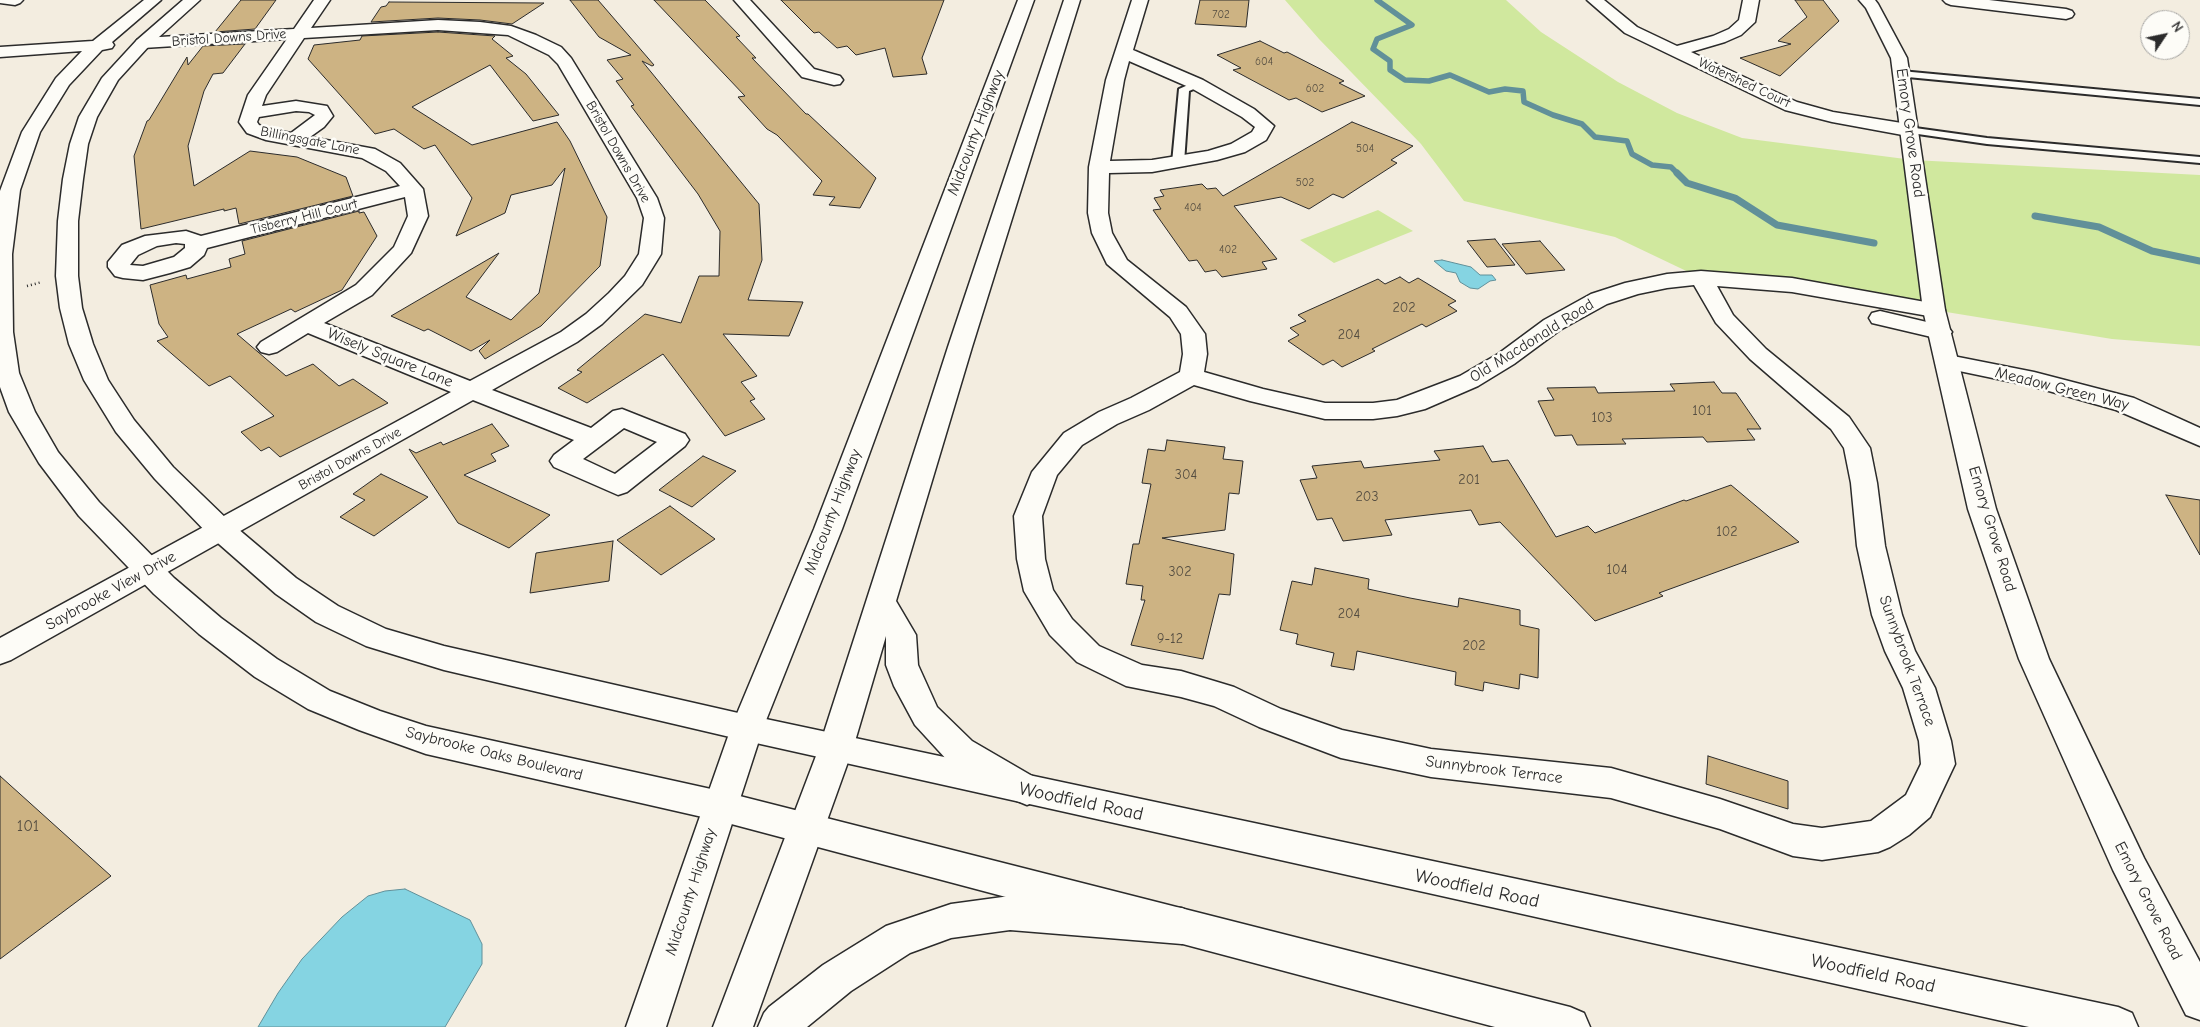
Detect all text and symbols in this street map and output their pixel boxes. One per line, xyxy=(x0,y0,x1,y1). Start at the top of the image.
house number: 702 xyxy=(1212,8,1230,22)
north arrow xyxy=(2140,10,2190,60)
text: N xyxy=(2167,18,2187,35)
street label: Bristol Downs Drive xyxy=(171,26,287,50)
street label: Watershed Court xyxy=(1695,54,1793,112)
house number: 604 xyxy=(1255,55,1273,69)
street label: Emory Grove Road xyxy=(1891,67,1929,199)
street label: Midcounty Highway xyxy=(943,68,1009,198)
house number: 602 xyxy=(1306,82,1324,96)
street label: Bristol Downs Drive xyxy=(582,98,654,206)
street label: Billingsgate Lane xyxy=(259,123,361,159)
house number: 504 xyxy=(1356,142,1374,156)
house number: 502 xyxy=(1296,176,1314,190)
street label: Tisberry Hill Court xyxy=(249,196,359,238)
house number: 404 xyxy=(1184,201,1202,215)
house number: 402 xyxy=(1219,243,1237,257)
street label: Old Macdonald Road xyxy=(1466,295,1598,387)
house number: 202 xyxy=(1392,300,1416,316)
street label: Wisely Square Lane xyxy=(324,324,456,392)
house number: 204 xyxy=(1338,327,1360,343)
street label: Meadow Green Way xyxy=(1993,363,2131,415)
house number: 101 xyxy=(1692,403,1712,419)
house number: 103 xyxy=(1591,410,1613,426)
street label: Bristol Downs Drive xyxy=(296,424,404,494)
street label: Midcounty Highway xyxy=(800,447,866,577)
street label: Emory Grove Road xyxy=(1964,464,2020,594)
house number: 304 xyxy=(1175,467,1197,483)
house number: 201 xyxy=(1458,472,1480,488)
house number: 203 xyxy=(1356,489,1378,505)
house number: 102 xyxy=(1716,524,1738,540)
street label: Saybrooke View Drive xyxy=(42,547,180,635)
house number: 104 xyxy=(1607,562,1627,578)
house number: 302 xyxy=(1169,564,1191,580)
street label: Sunnybrook Terrace xyxy=(1874,593,1940,729)
house number: 204 xyxy=(1338,606,1360,622)
house number: 9-12 xyxy=(1157,631,1183,647)
house number: 202 xyxy=(1462,638,1486,654)
street label: Saybrooke Oaks Boulevard xyxy=(403,723,585,785)
street label: Sunnybrook Terrace xyxy=(1424,752,1564,788)
street label: Woodfield Road xyxy=(1017,778,1145,826)
house number: 101 xyxy=(17,816,39,836)
street label: Midcounty Highway xyxy=(661,826,721,958)
street label: Emory Grove Road xyxy=(2110,839,2186,963)
street label: Woodfield Road xyxy=(1413,865,1541,913)
street label: Woodfield Road xyxy=(1809,950,1937,998)

